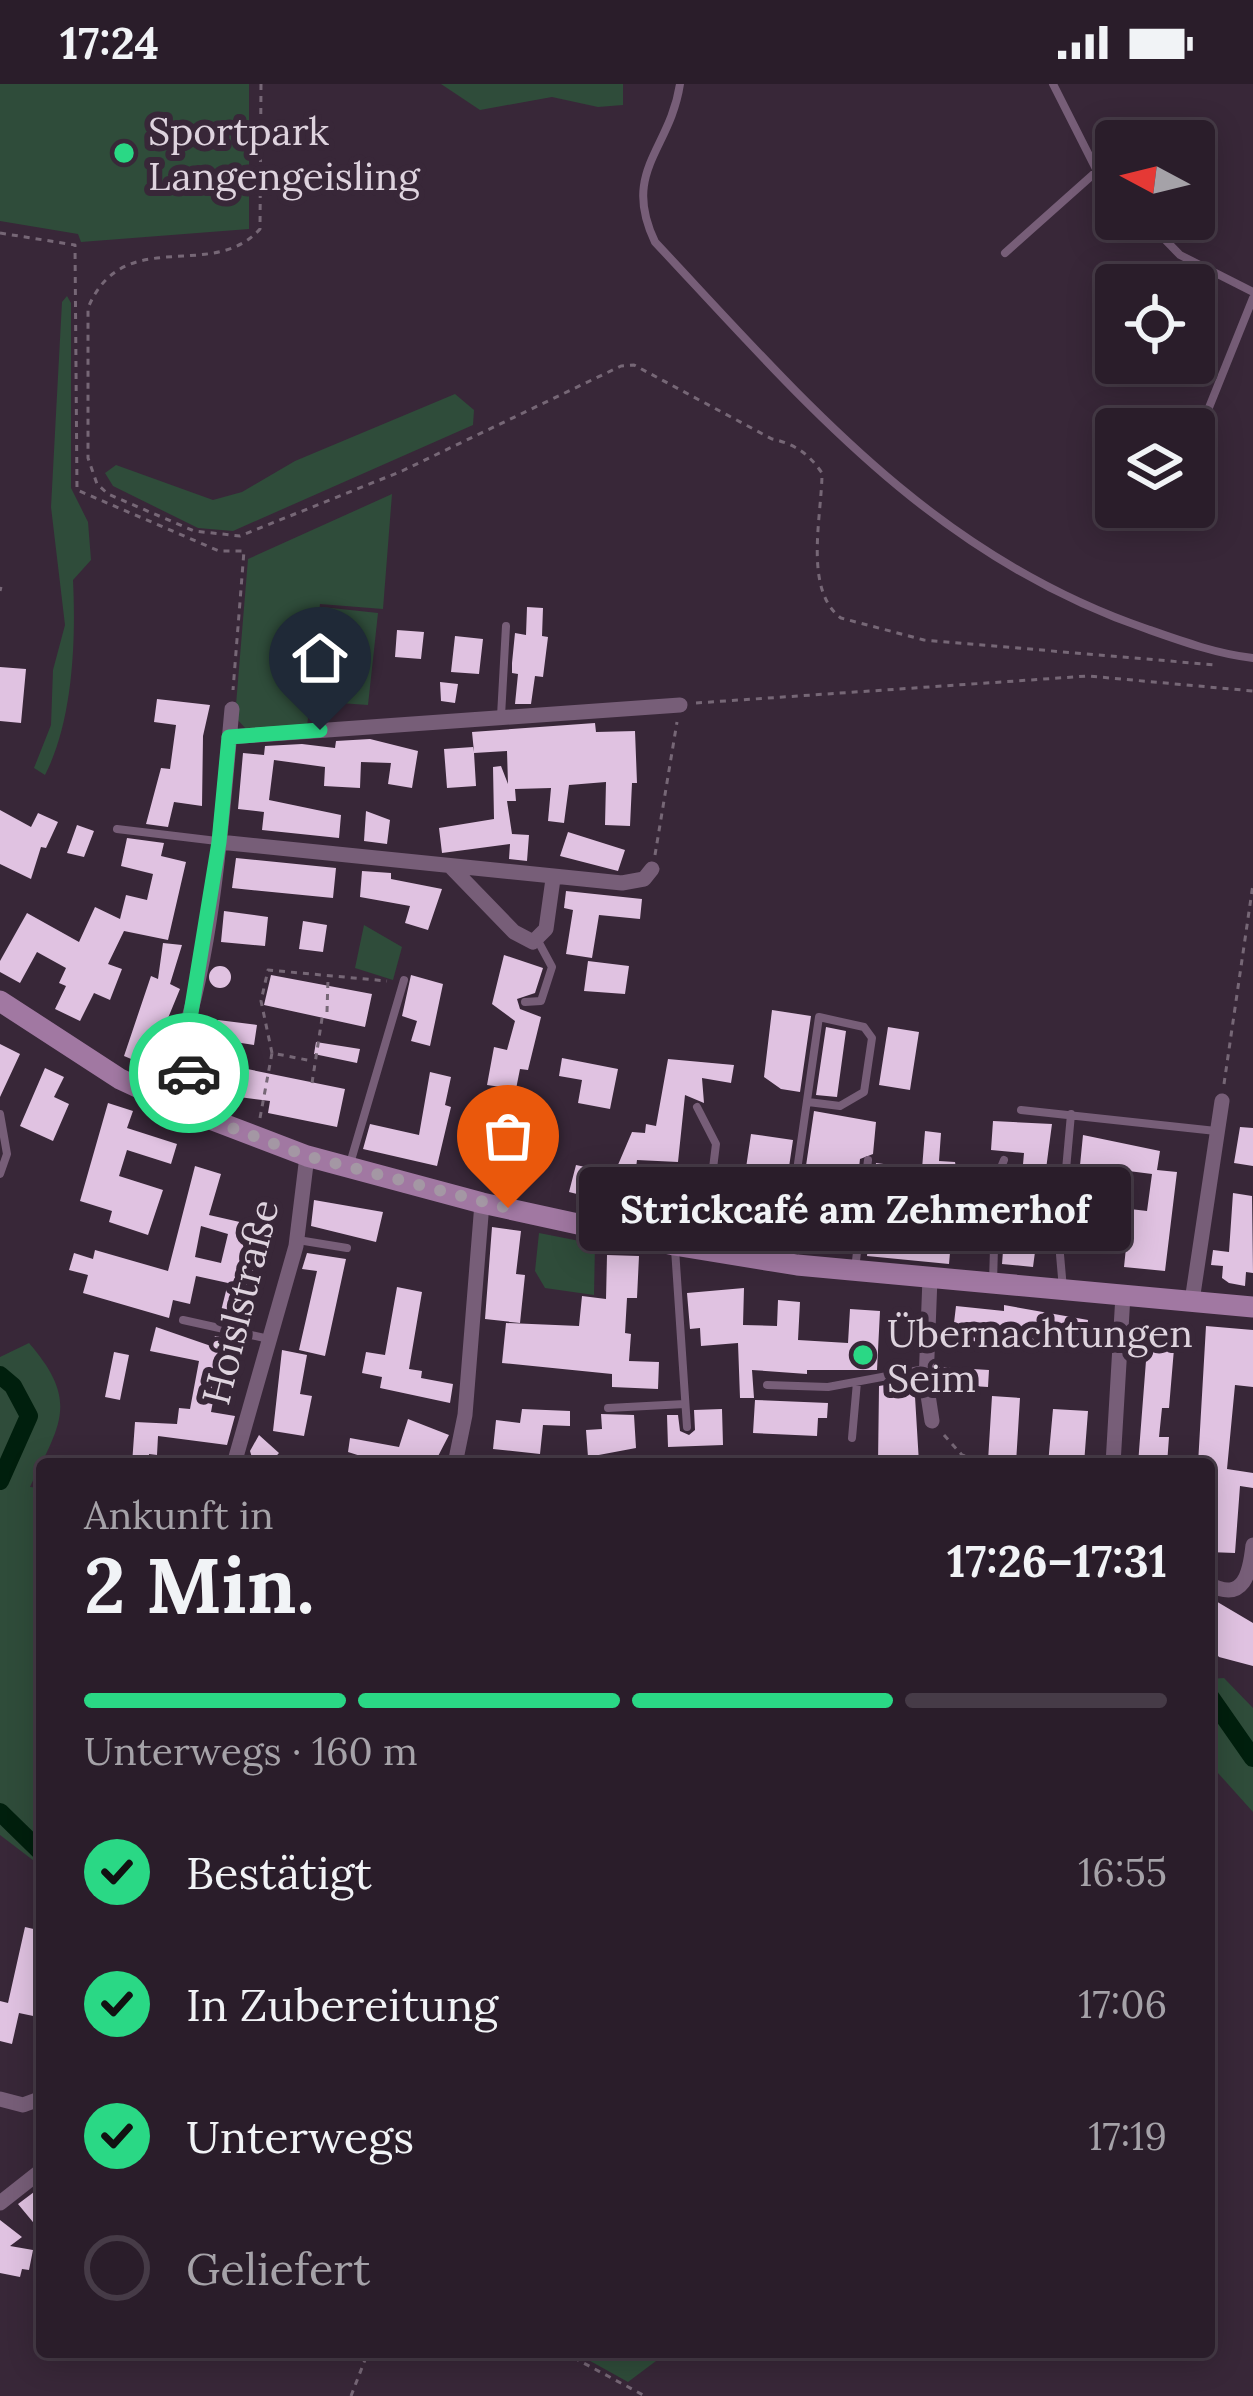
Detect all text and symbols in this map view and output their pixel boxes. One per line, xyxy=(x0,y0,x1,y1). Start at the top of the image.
text: 17:24 xyxy=(60,14,159,71)
place label: Sportpark Langengeisling xyxy=(148,106,421,201)
north arrow xyxy=(1095,120,1215,240)
map controls xyxy=(1095,120,1215,528)
marker: Sportpark Langengeisling xyxy=(111,140,137,166)
button: locate xyxy=(1095,264,1215,384)
button: layers xyxy=(1095,408,1215,528)
pin xyxy=(269,607,371,730)
icon: home xyxy=(287,625,353,691)
courier xyxy=(129,1013,249,1133)
icon: car xyxy=(156,1040,222,1106)
pin xyxy=(457,1085,559,1208)
icon: bag xyxy=(475,1103,541,1169)
callout: Strickcafé am Zehmerhof xyxy=(580,1166,1132,1250)
text: Strickcafé am Zehmerhof xyxy=(620,1184,1090,1234)
street label: Hoislstraße xyxy=(190,1194,290,1410)
place label: Übernachtungen Seim xyxy=(887,1308,1193,1403)
marker: Übernachtungen Seim xyxy=(850,1342,876,1368)
text: Ankunft in xyxy=(84,1490,274,1540)
text: 17:26–17:31 xyxy=(947,1532,1167,1589)
text: 2 Min. xyxy=(84,1535,315,1634)
text: Unterwegs · 160 m xyxy=(84,1726,418,1776)
icon: check xyxy=(84,1839,150,1905)
text: Bestätigt xyxy=(186,1844,372,1901)
text: 16:55 xyxy=(1078,1847,1167,1897)
icon: check xyxy=(84,1971,150,2037)
text: In Zubereitung xyxy=(186,1976,498,2033)
text: 17:06 xyxy=(1078,1979,1167,2029)
icon: check xyxy=(84,2103,150,2169)
text: Unterwegs xyxy=(186,2108,414,2165)
text: 17:19 xyxy=(1088,2111,1167,2161)
text: Geliefert xyxy=(186,2240,371,2297)

